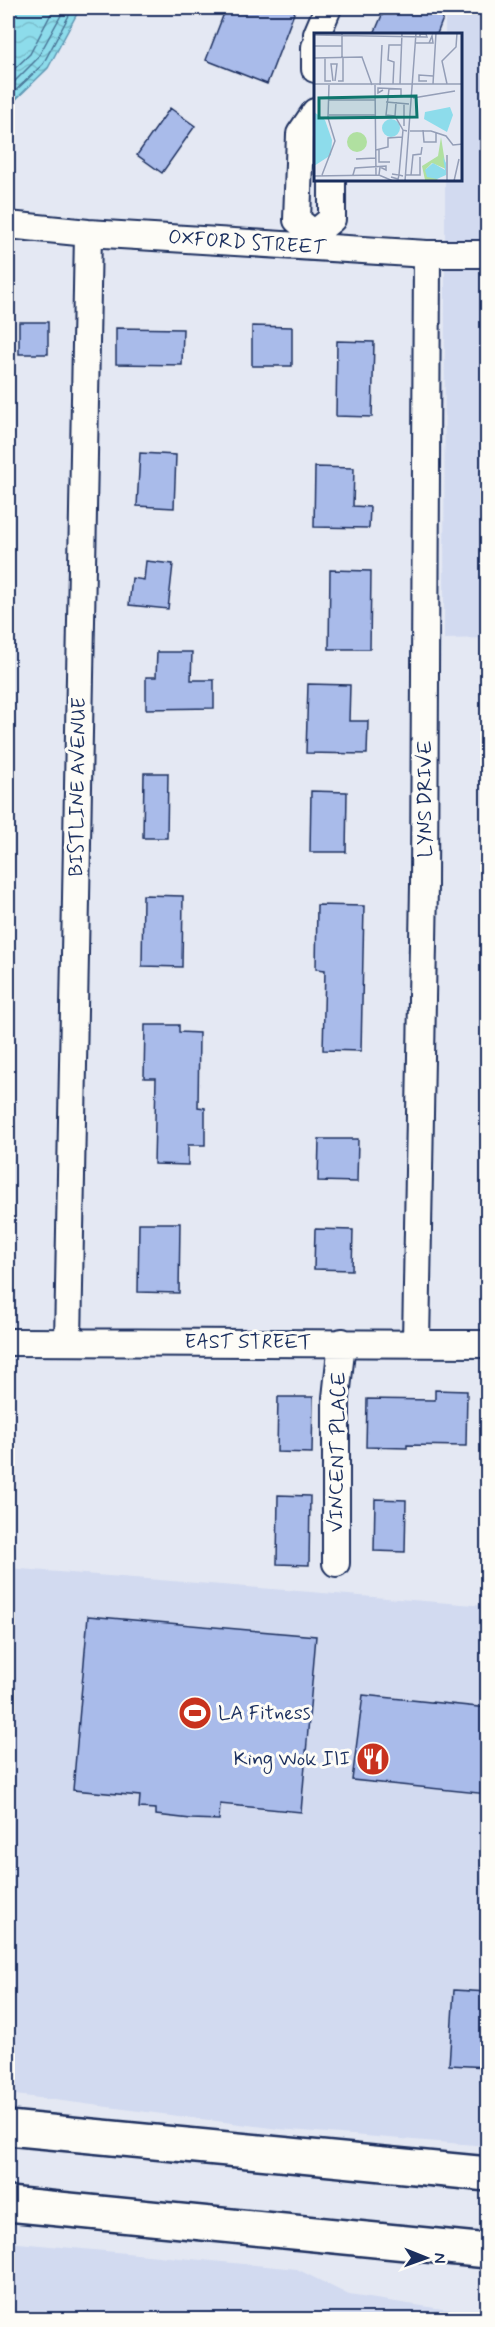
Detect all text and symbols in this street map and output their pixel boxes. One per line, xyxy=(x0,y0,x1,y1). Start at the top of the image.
inset map xyxy=(314,33,462,182)
street label: OXFORD STREET xyxy=(167,224,328,262)
street label: BISTLINE AVENUE xyxy=(63,697,93,877)
street label: LYNS DRIVE xyxy=(412,740,439,858)
street label: EAST STREET xyxy=(185,1329,312,1356)
street label: VINCENT PLACE xyxy=(323,1371,353,1533)
sports icon: LA Fitness xyxy=(177,1695,213,1731)
place label: LA Fitness xyxy=(218,1700,311,1727)
restaurant icon: King Wok III xyxy=(355,1741,391,1777)
place label: King Wok III xyxy=(234,1746,350,1774)
north arrow xyxy=(396,2228,456,2288)
text: N xyxy=(429,2253,450,2264)

